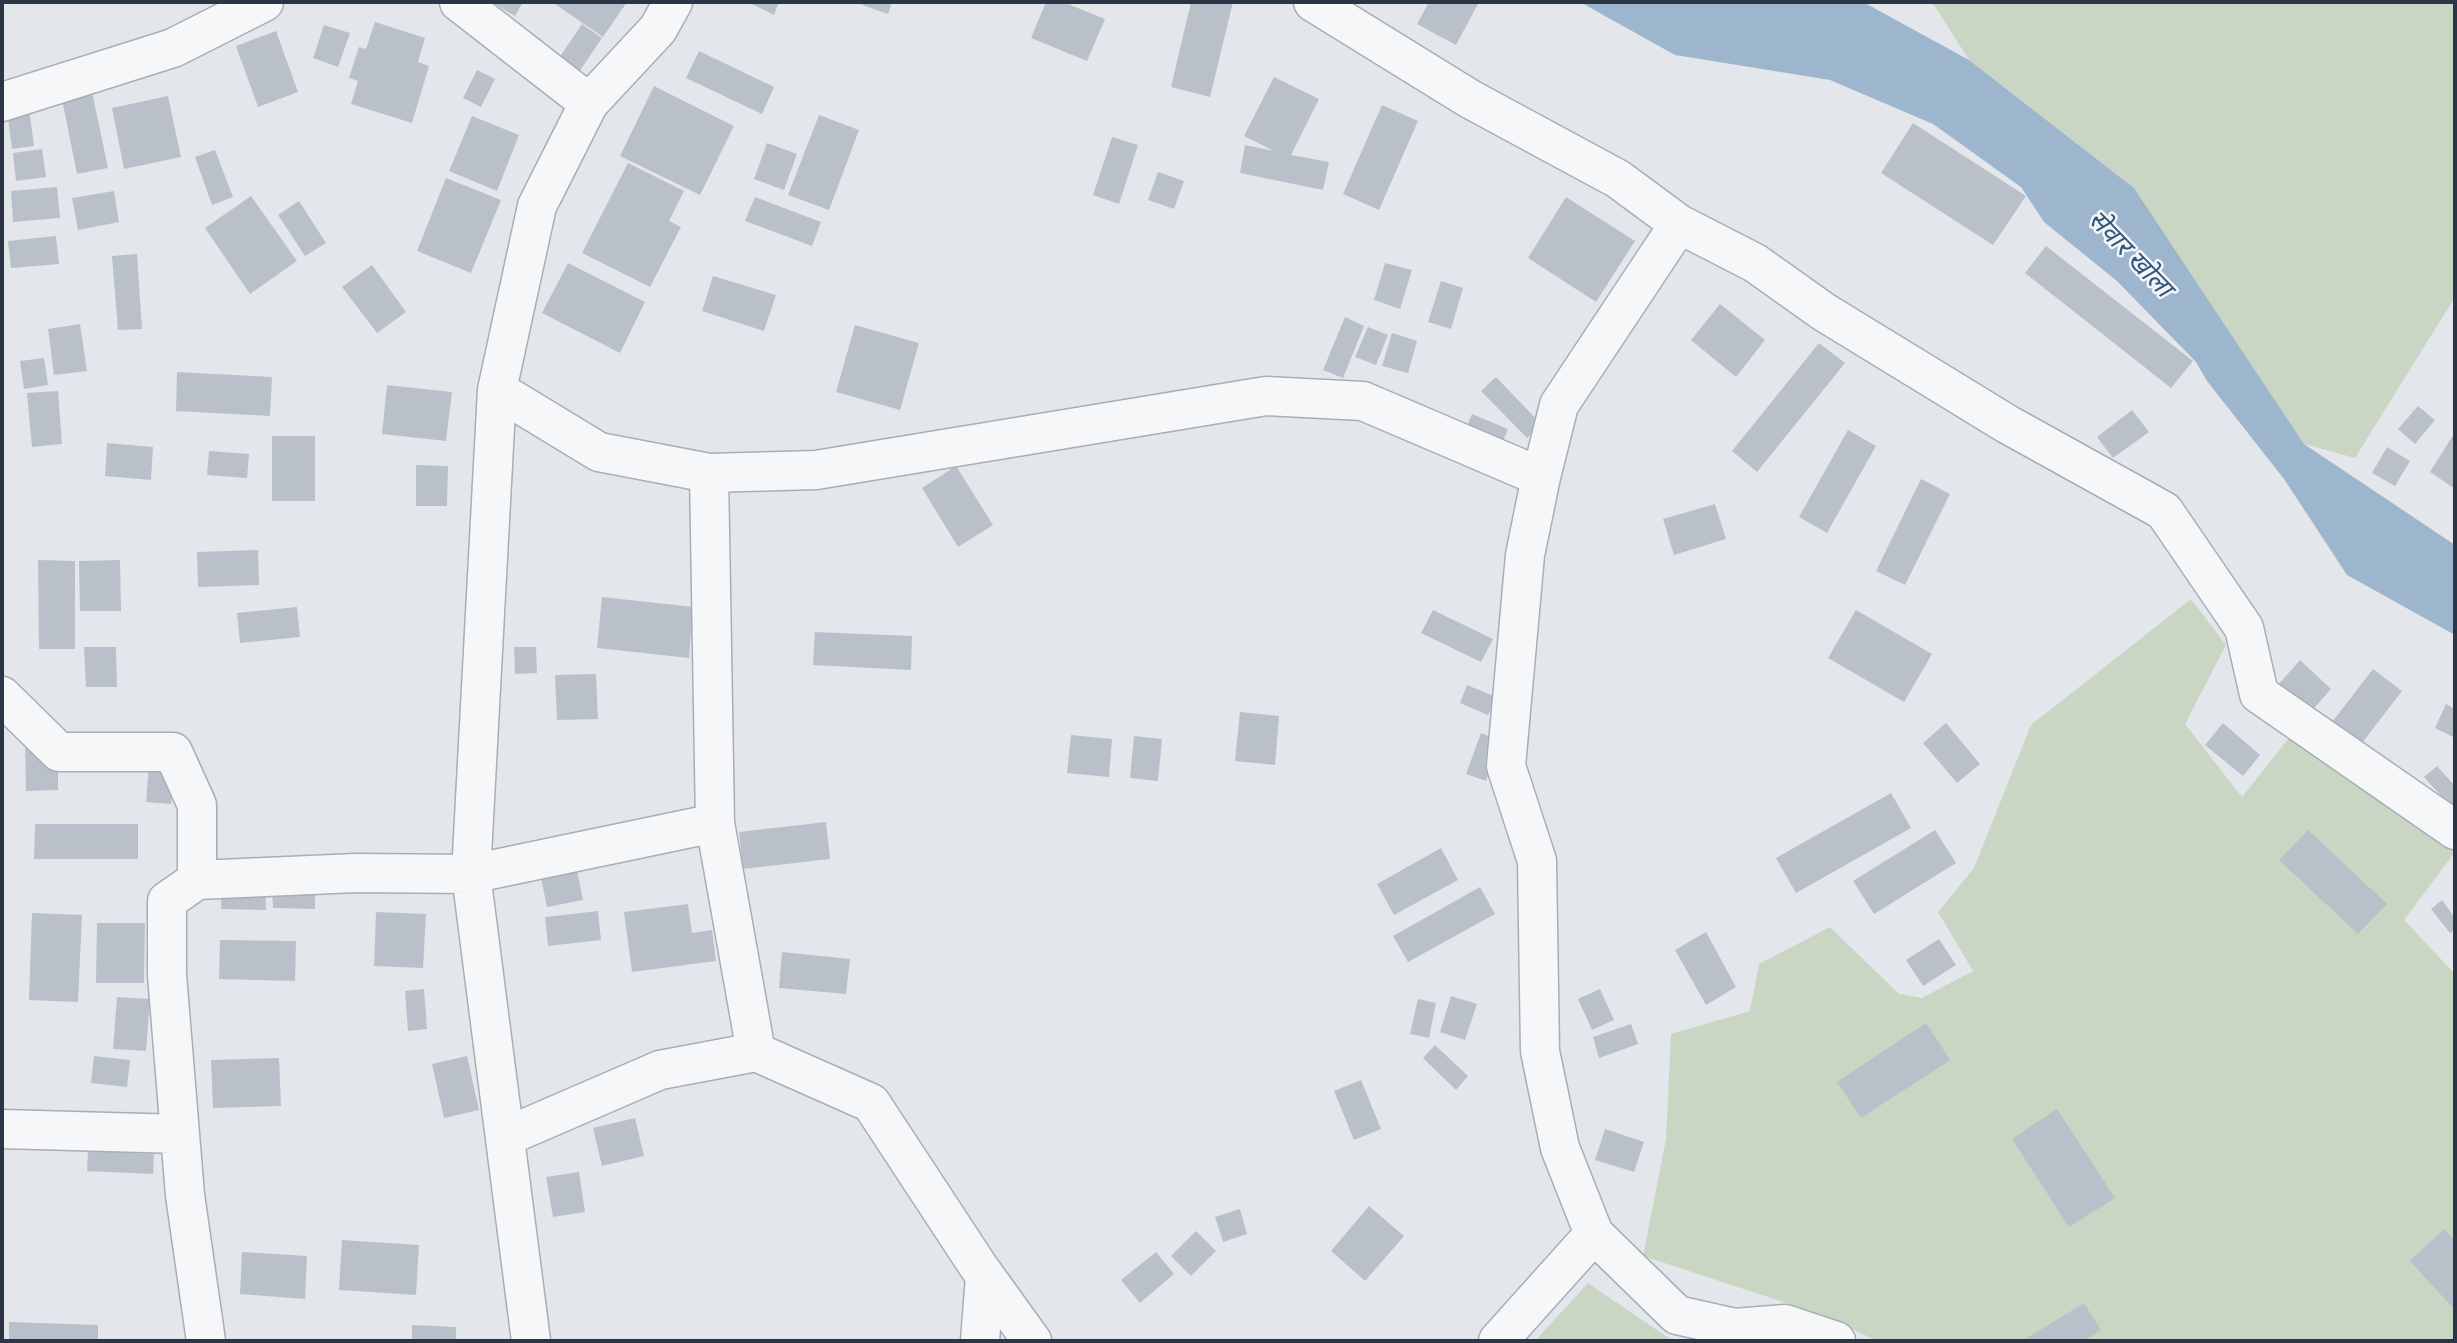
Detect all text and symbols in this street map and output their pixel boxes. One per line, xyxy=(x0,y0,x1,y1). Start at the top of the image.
water label: सेवार खोला xyxy=(2081,204,2179,304)

